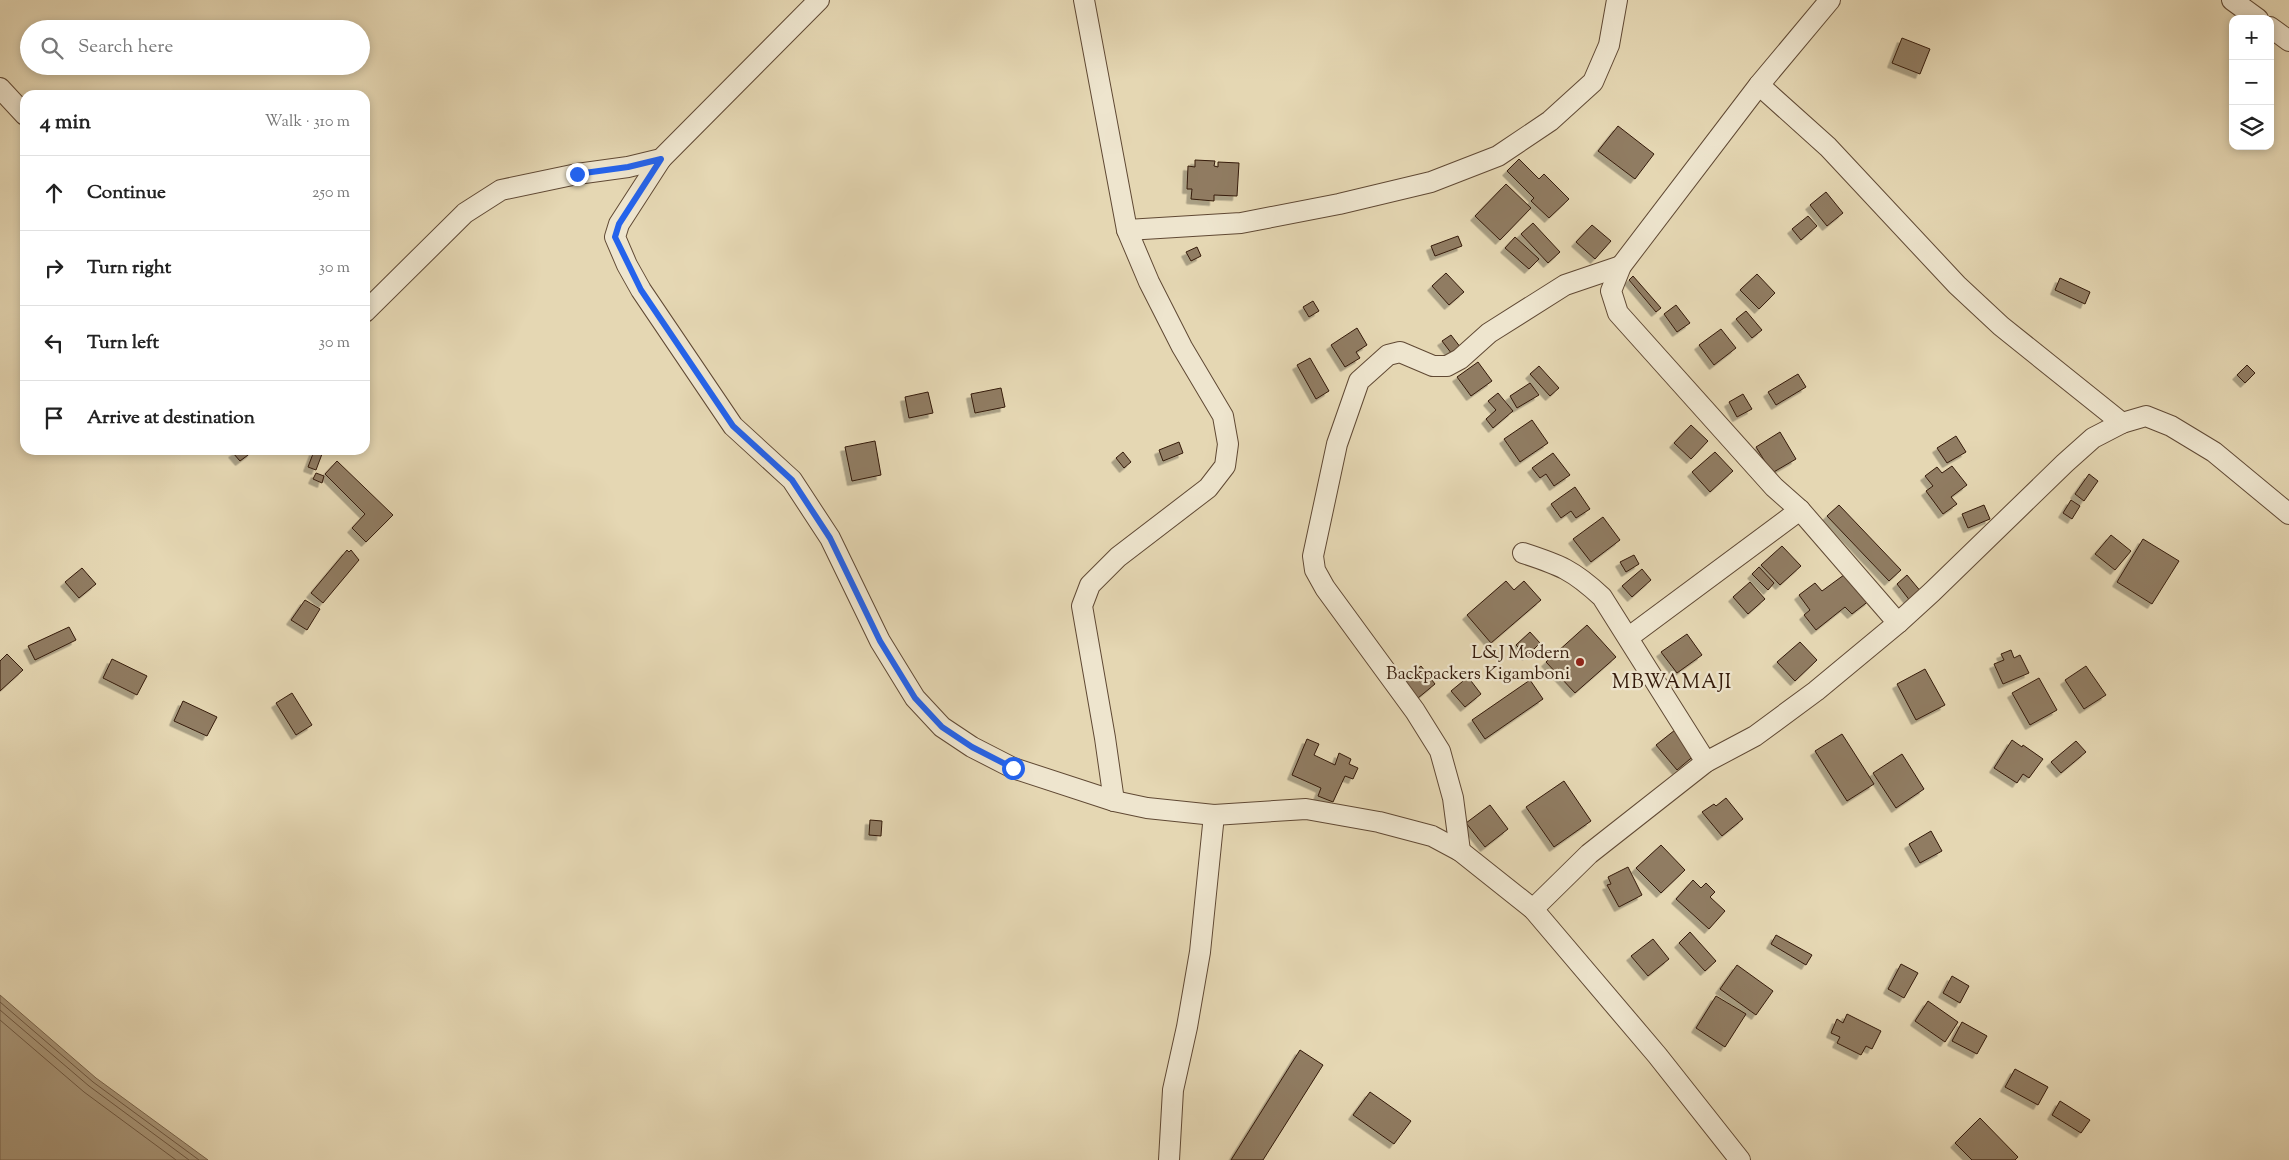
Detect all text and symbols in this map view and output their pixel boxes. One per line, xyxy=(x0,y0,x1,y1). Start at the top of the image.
map controls xyxy=(2229,15,2274,150)
button: + xyxy=(2229,15,2274,60)
search box xyxy=(20,20,370,75)
icon: search xyxy=(38,34,66,62)
text: Search here xyxy=(78,34,173,61)
button: − xyxy=(2229,60,2274,105)
button: layers xyxy=(2229,105,2274,150)
text: 4 min xyxy=(40,108,91,138)
text: Walk · 310 m xyxy=(265,111,350,134)
route end xyxy=(566,163,589,186)
icon: ahead xyxy=(40,179,68,207)
text: Continue xyxy=(87,180,166,207)
text: 250 m xyxy=(312,182,350,205)
icon: right xyxy=(40,254,68,282)
text: Turn right xyxy=(87,255,171,282)
text: 30 m xyxy=(319,257,350,280)
icon: left xyxy=(40,329,68,357)
text: Turn left xyxy=(87,330,159,357)
text: 30 m xyxy=(319,332,350,355)
icon: arrive xyxy=(40,404,68,432)
text: Arrive at destination xyxy=(87,405,255,432)
place label: L&J Modern Backpackers Kigamboni xyxy=(1386,641,1570,688)
marker: L&J Modern Backpackers Kigamboni xyxy=(1574,656,1586,668)
district label: MBWAMAJI xyxy=(1612,669,1732,698)
route start xyxy=(1002,757,1025,780)

